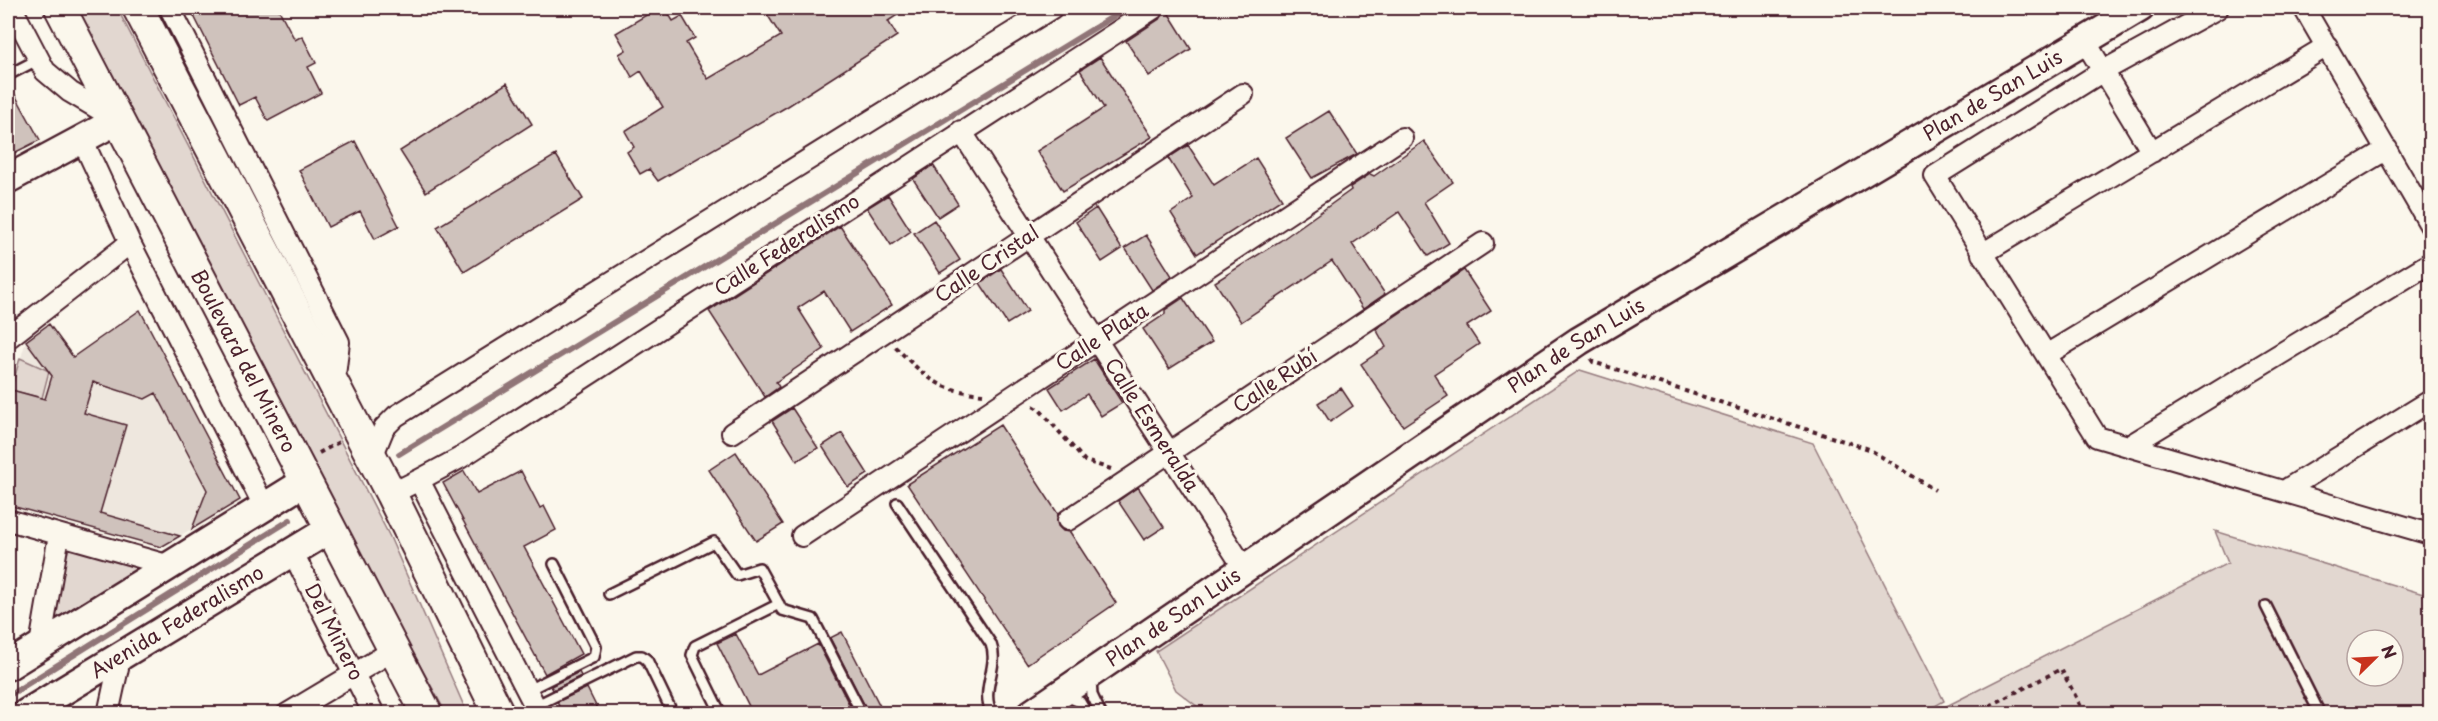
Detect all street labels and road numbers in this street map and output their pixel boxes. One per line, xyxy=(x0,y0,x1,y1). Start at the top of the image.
street label: Plan de San Luis xyxy=(1917,41,2068,148)
street label: Calle Federalismo xyxy=(708,186,865,303)
street label: Calle Cristal xyxy=(928,217,1045,309)
street label: Boulevard del Minero xyxy=(184,264,305,458)
street label: Plan de San Luis xyxy=(1501,289,1650,400)
street label: Calle Plata xyxy=(1049,295,1154,377)
street label: Calle Rubí xyxy=(1226,341,1323,419)
street label: Calle Esmeralda xyxy=(1098,351,1208,498)
street label: Avenida Federalismo xyxy=(84,557,269,685)
street label: Plan de San Luis xyxy=(1099,560,1246,673)
street label: Del Minero xyxy=(298,578,372,685)

